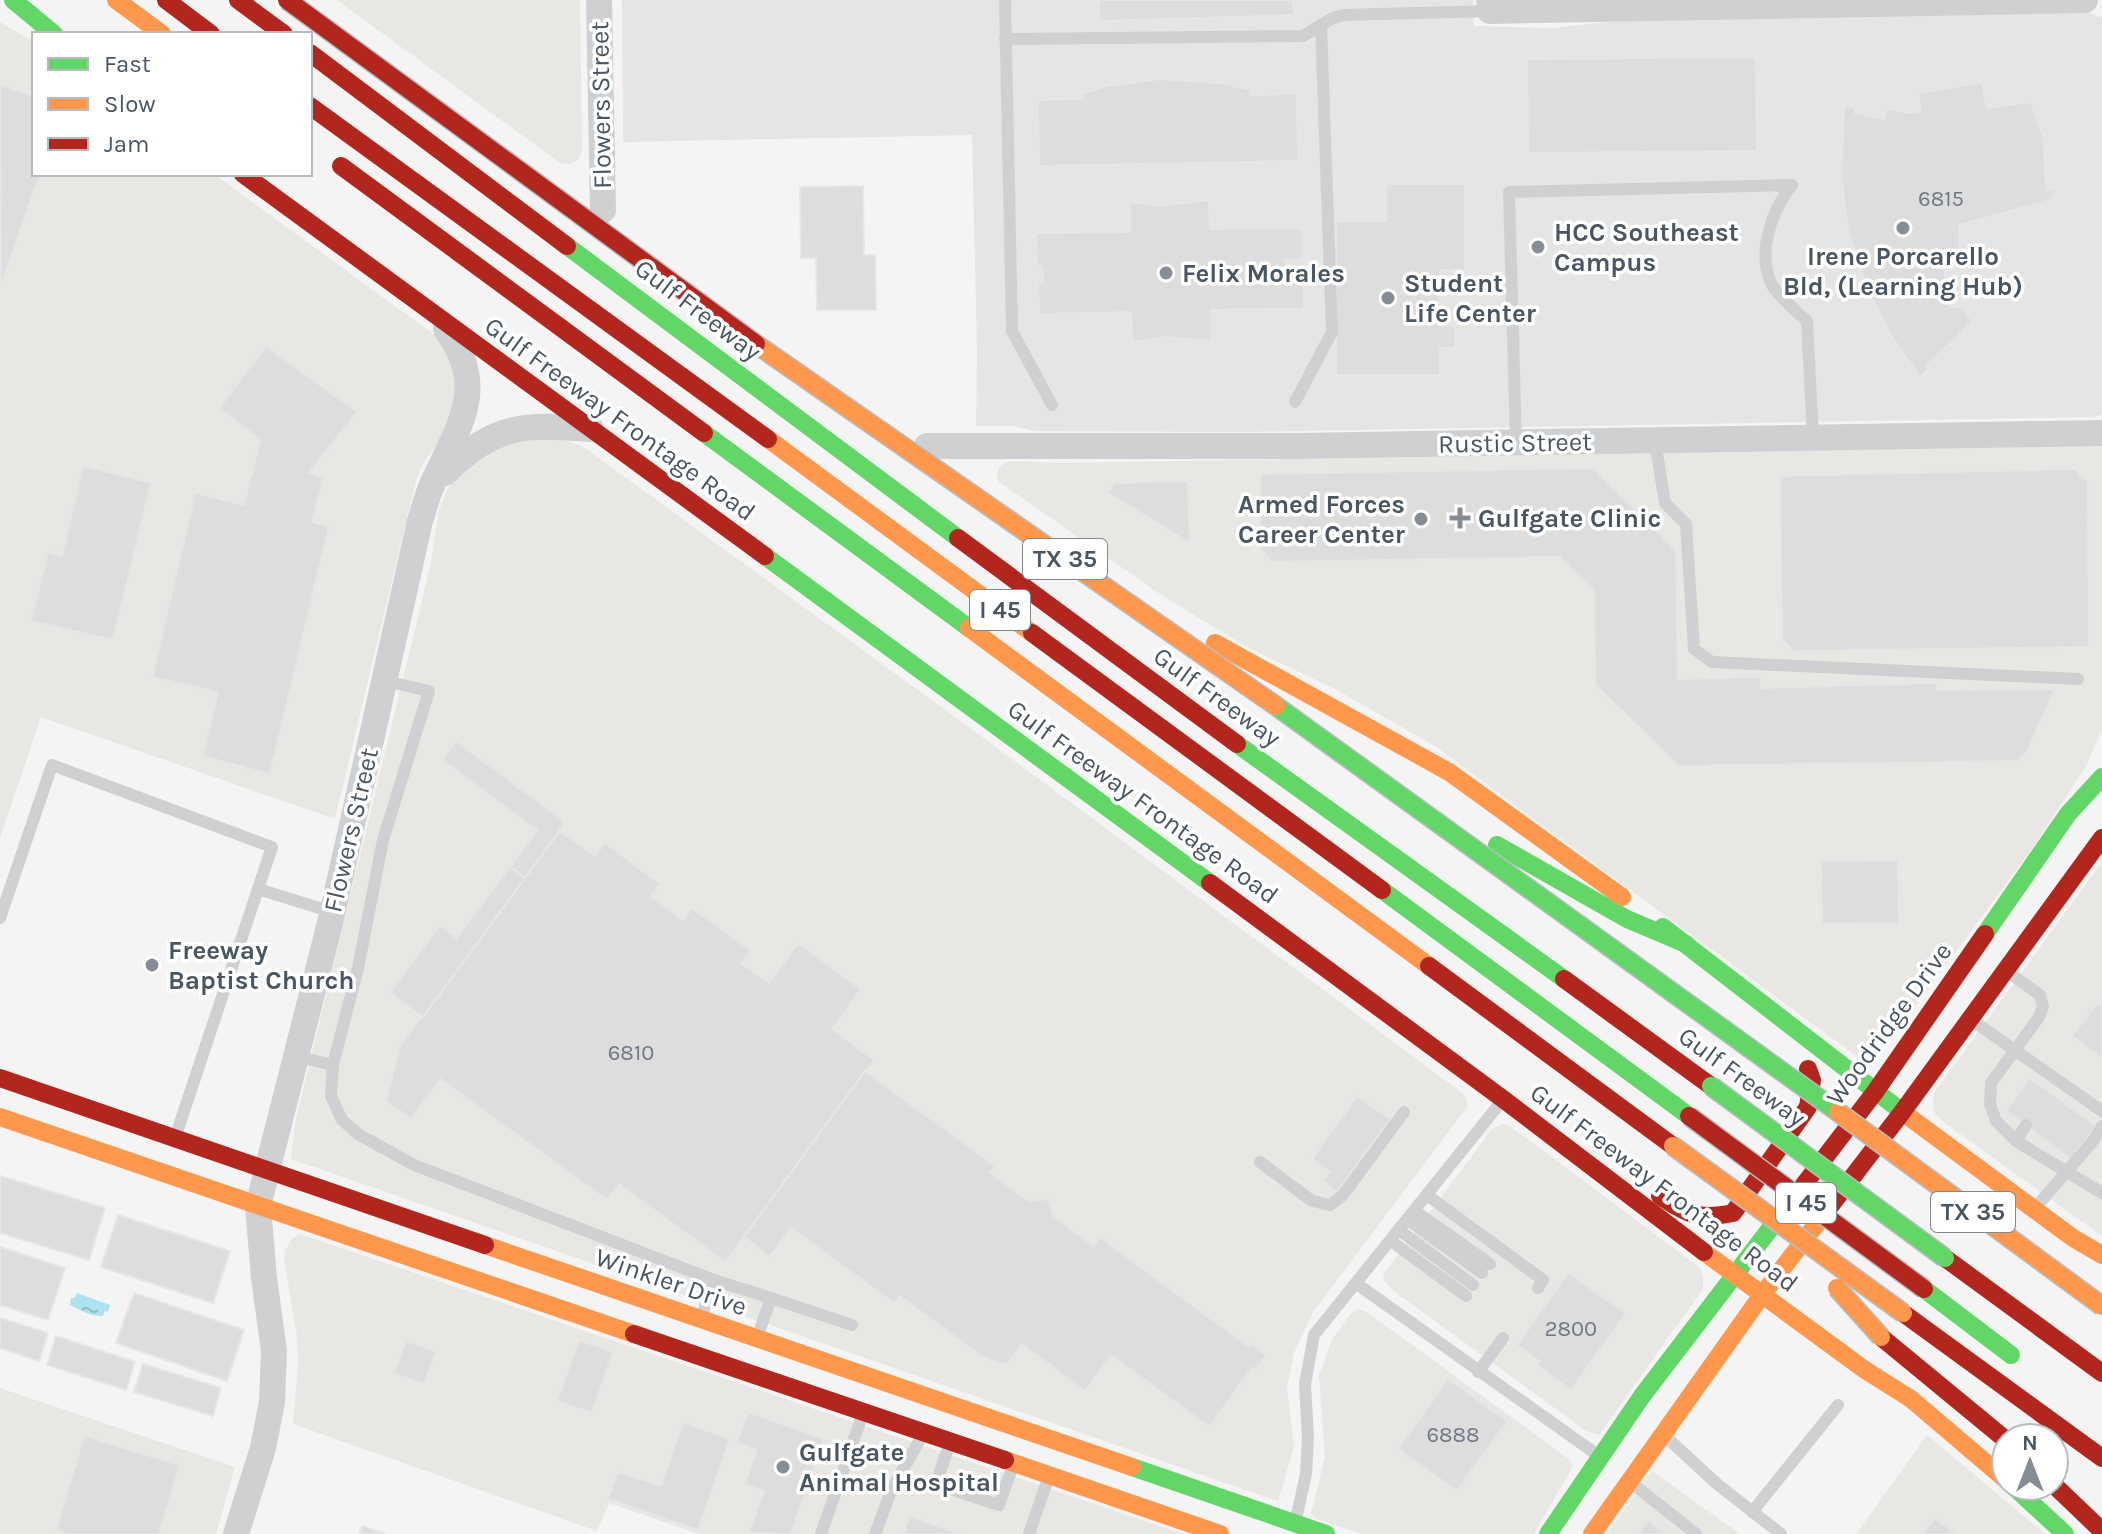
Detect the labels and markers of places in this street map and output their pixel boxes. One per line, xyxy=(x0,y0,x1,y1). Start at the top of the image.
place label: HCC Southeast Campus xyxy=(1554,217,1739,278)
marker: Irene Porcarello Bld, (Learning Hub) xyxy=(1894,219,1912,237)
marker: HCC Southeast Campus xyxy=(1529,238,1547,256)
place label: Irene Porcarello Bld, (Learning Hub) xyxy=(1783,241,2023,302)
place label: Felix Morales xyxy=(1182,258,1345,289)
marker: Felix Morales xyxy=(1157,264,1175,282)
place label: Student Life Center xyxy=(1404,268,1537,329)
marker: Student Life Center xyxy=(1379,289,1397,307)
place label: Armed Forces Career Center xyxy=(1238,489,1406,550)
place label: Gulfgate Clinic xyxy=(1478,503,1661,534)
marker: Gulfgate Clinic xyxy=(1449,507,1471,529)
marker: Armed Forces Career Center xyxy=(1412,510,1430,528)
place label: Freeway Baptist Church xyxy=(168,935,354,996)
marker: Freeway Baptist Church xyxy=(143,956,161,974)
place label: Gulfgate Animal Hospital xyxy=(799,1437,999,1498)
marker: Gulfgate Animal Hospital xyxy=(774,1458,792,1476)

